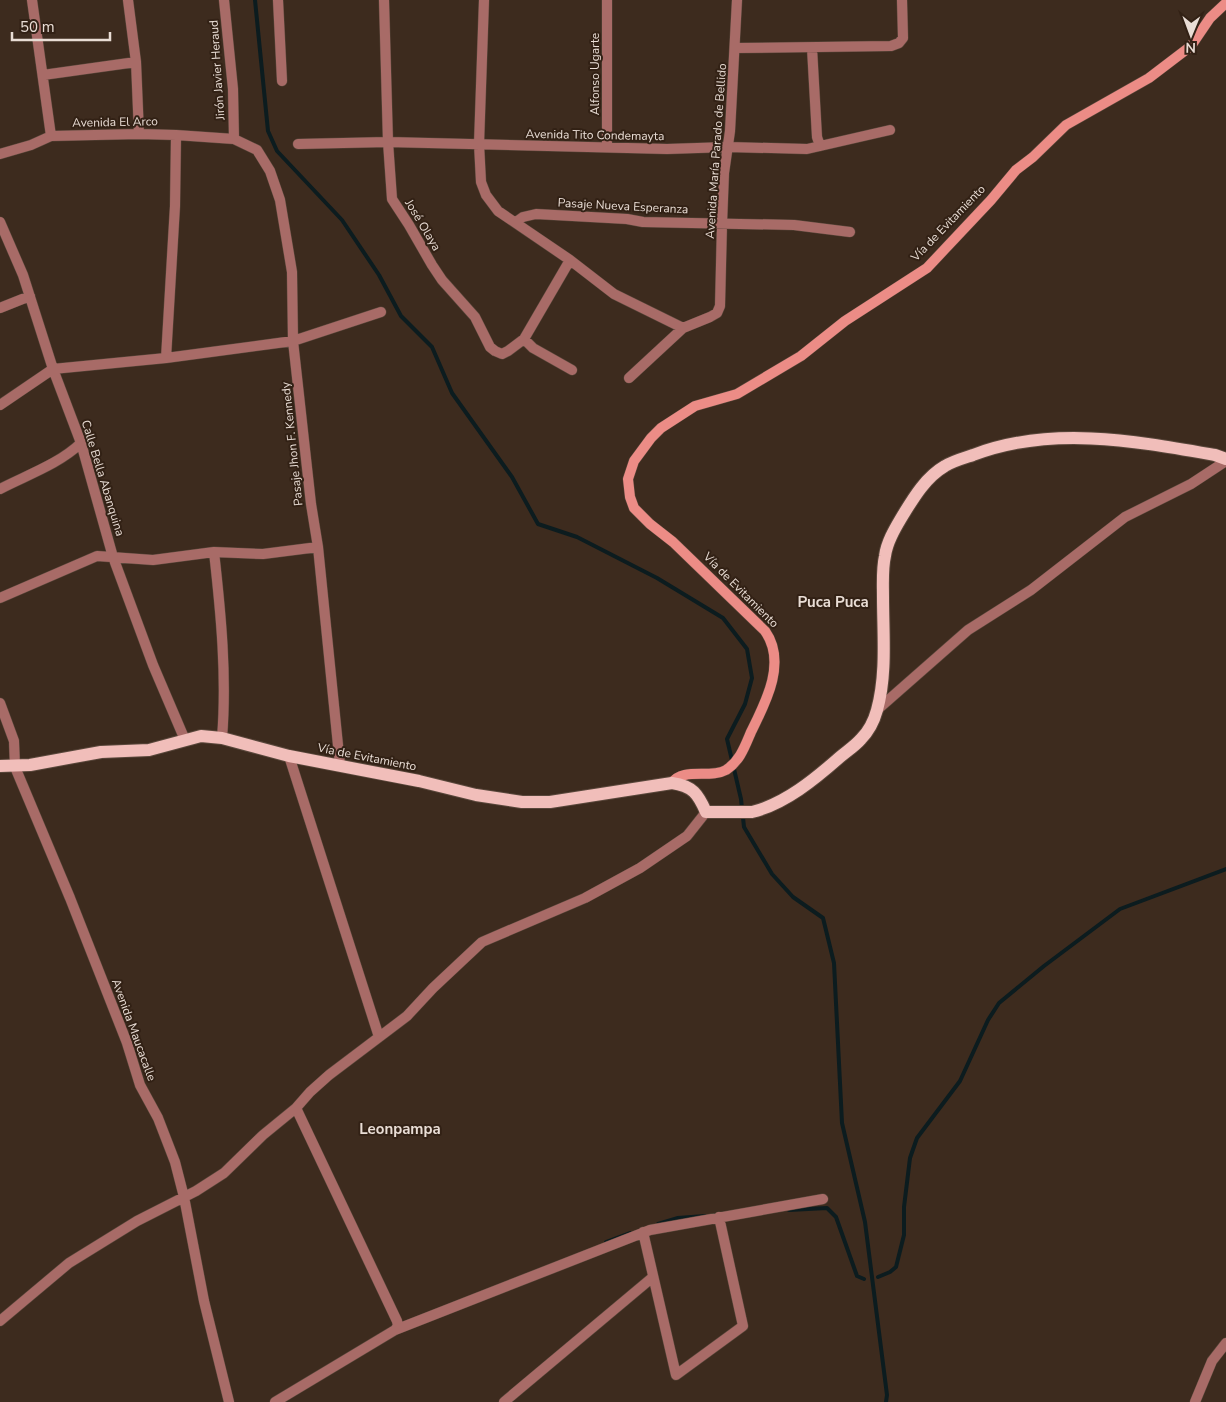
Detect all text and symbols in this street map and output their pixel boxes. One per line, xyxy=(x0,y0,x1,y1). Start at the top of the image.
scale bar xyxy=(12,10,110,42)
north arrow xyxy=(1166,10,1216,60)
text: 50 m xyxy=(20,17,55,37)
street label: Jirón Javier Heraud xyxy=(206,19,229,122)
street label: Alfonso Ugarte xyxy=(587,33,603,115)
text: N xyxy=(1185,38,1196,57)
street label: Avenida María Parado de Bellido xyxy=(702,63,730,239)
street label: Avenida El Arco xyxy=(72,113,158,131)
street label: Avenida Tito Condemayta xyxy=(525,126,665,144)
street label: Vía de Evitamiento xyxy=(907,181,989,265)
street label: José Olaya xyxy=(401,195,445,254)
street label: Pasaje Nueva Esperanza xyxy=(557,195,689,217)
street label: Pasaje Jhon F. Kennedy xyxy=(277,380,306,507)
street label: Calle Bella Abanquina xyxy=(78,418,128,538)
street label: Vía de Evitamiento xyxy=(699,548,782,631)
district label: Puca Puca xyxy=(797,592,869,612)
street label: Vía de Evitamiento xyxy=(315,739,418,774)
street label: Avenida Maucacalle xyxy=(108,977,160,1083)
district label: Leonpampa xyxy=(359,1119,441,1139)

